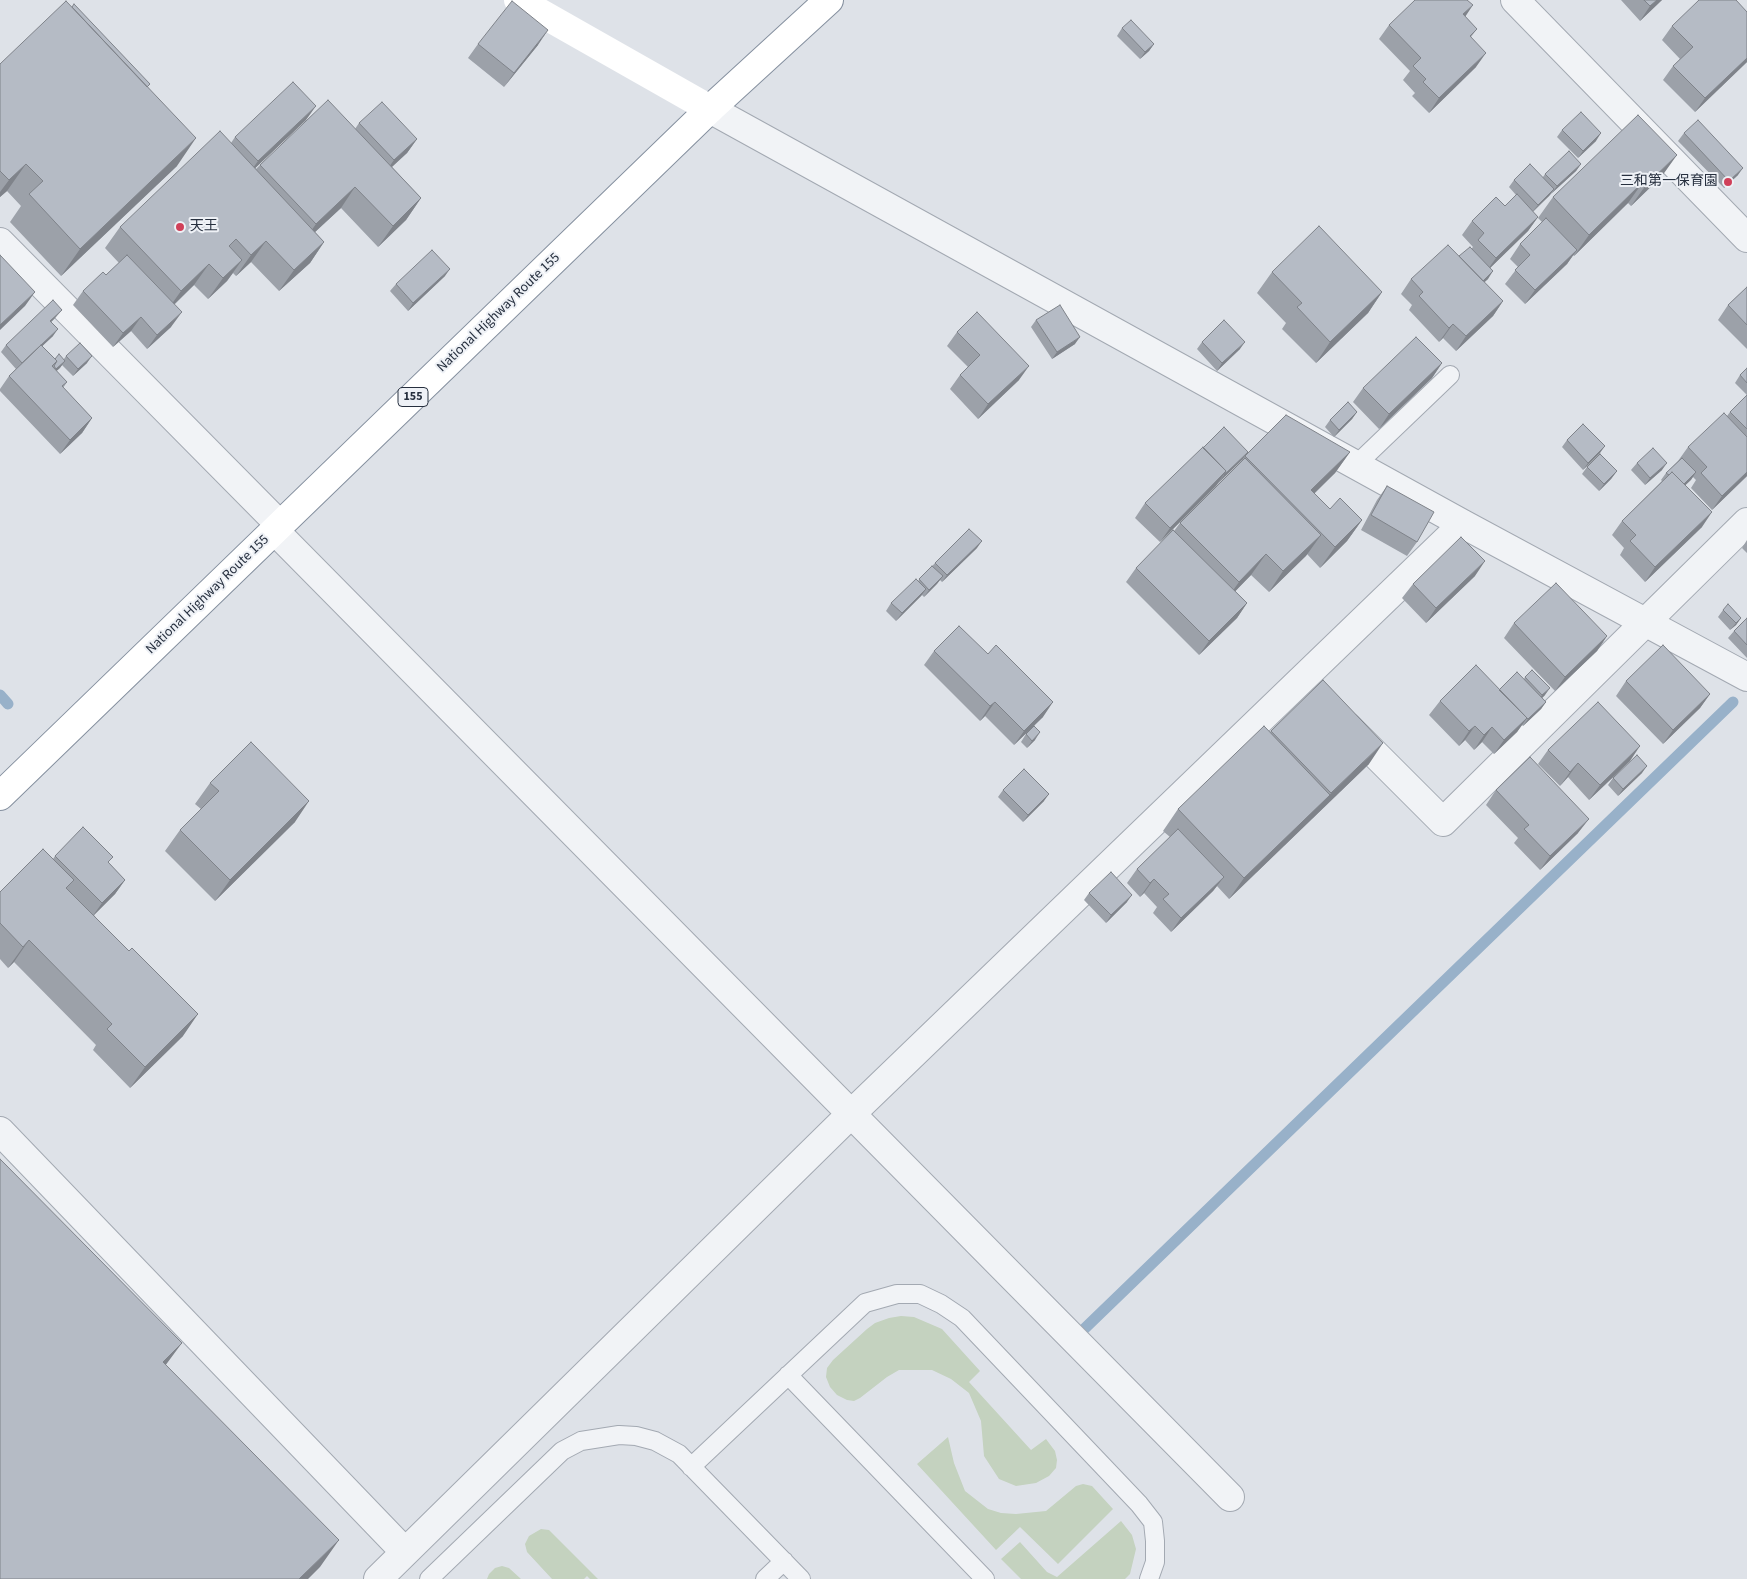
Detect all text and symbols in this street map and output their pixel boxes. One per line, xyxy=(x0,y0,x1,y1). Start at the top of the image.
place label: 三和第一保育園 xyxy=(1620,174,1718,190)
marker: 三和第一保育園 xyxy=(1722,176,1734,188)
place label: 天王 xyxy=(190,219,218,235)
marker: 天王 xyxy=(174,221,186,233)
street label: National Highway Route 155 xyxy=(434,250,564,376)
road number: 155 xyxy=(398,388,428,407)
street label: National Highway Route 155 xyxy=(143,532,273,658)

